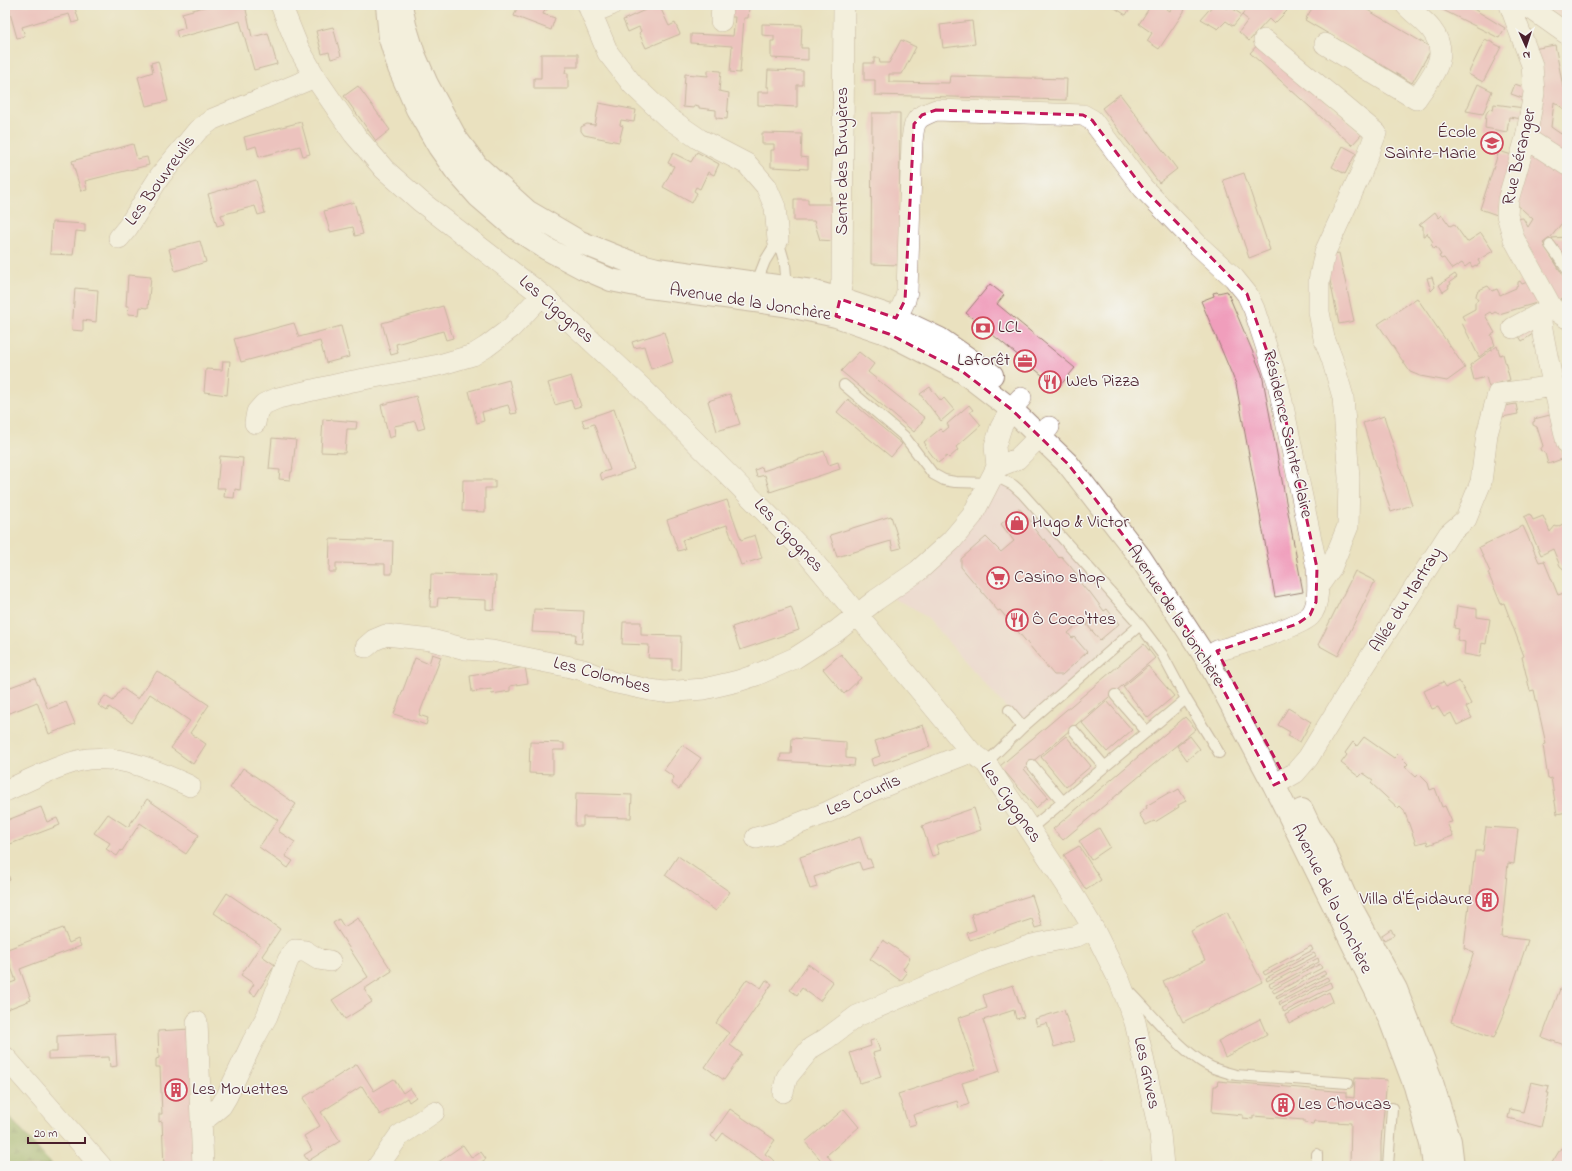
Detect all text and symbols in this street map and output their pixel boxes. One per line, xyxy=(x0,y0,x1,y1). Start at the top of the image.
north arrow xyxy=(1506,26,1546,66)
text: N xyxy=(1522,47,1531,63)
street label: Sente des Bruyères xyxy=(830,87,856,235)
street label: Rue Béranger xyxy=(1496,106,1545,208)
place label: École Sainte-Marie xyxy=(1384,120,1477,167)
street label: Les Bouvreuils xyxy=(119,130,203,232)
school or university icon: École Sainte-Marie xyxy=(1479,130,1505,156)
street label: Les Cigognes xyxy=(512,270,600,351)
street label: Avenue de la Jonchère xyxy=(667,277,834,329)
bank icon: LCL xyxy=(970,315,996,341)
place label: LCL xyxy=(998,315,1022,341)
street label: Résidence Sainte-Claire xyxy=(1255,347,1319,522)
place label: Laforêt xyxy=(957,348,1010,374)
office icon: Laforêt xyxy=(1012,348,1038,374)
restaurant icon: Web Pizza xyxy=(1037,369,1063,395)
place label: Web Pizza xyxy=(1066,369,1139,395)
street label: Les Cigognes xyxy=(746,493,829,580)
shop icon: Hugo & Victor xyxy=(1004,510,1030,536)
place label: Hugo & Victor xyxy=(1032,510,1129,537)
street label: Avenue de la Jonchère xyxy=(1120,540,1231,692)
street label: Allée du Martray xyxy=(1364,542,1450,658)
supermarket icon: Casino shop xyxy=(985,565,1011,591)
place label: Casino shop xyxy=(1014,565,1106,591)
restaurant icon: Ô Coco'ttes xyxy=(1004,607,1030,633)
place label: Ô Coco'ttes xyxy=(1032,607,1116,633)
street label: Les Colombes xyxy=(550,650,654,702)
street label: Les Cigognes xyxy=(972,757,1047,849)
street label: Les Courlis xyxy=(823,768,905,824)
street label: Avenue de la Jonchère xyxy=(1283,820,1379,979)
place label: Villa d'Épidaure xyxy=(1358,887,1473,913)
building icon: Villa d'Épidaure xyxy=(1474,887,1500,913)
street label: Les Grives xyxy=(1126,1034,1166,1112)
building icon: Les Mouettes xyxy=(163,1077,189,1103)
place label: Les Mouettes xyxy=(192,1077,288,1103)
building icon: Les Choucas xyxy=(1270,1092,1296,1118)
place label: Les Choucas xyxy=(1298,1092,1391,1118)
scale bar xyxy=(28,1119,85,1145)
text: 20 m xyxy=(34,1125,57,1143)

